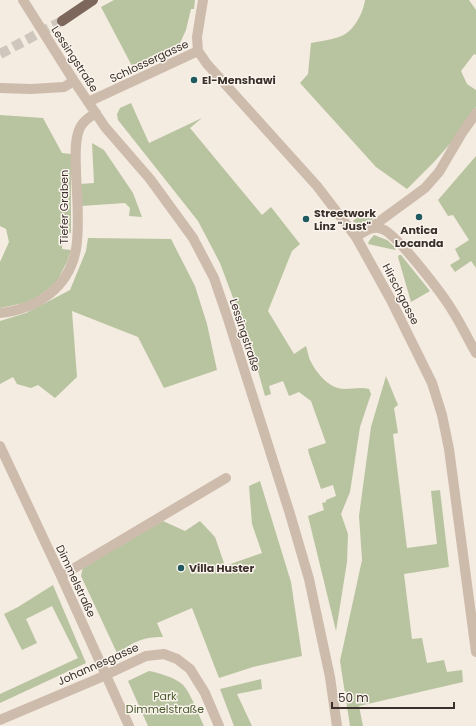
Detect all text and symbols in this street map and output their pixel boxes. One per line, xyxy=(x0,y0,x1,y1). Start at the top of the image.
street label: Lessingstraße xyxy=(48,23,102,95)
street label: Schlossergasse xyxy=(107,36,191,86)
place label: El-Menshawi xyxy=(202,72,276,88)
marker: El-Menshawi xyxy=(189,75,199,85)
street label: Tiefer Graben xyxy=(56,170,72,244)
place label: Streetwork Linz "Just" xyxy=(314,205,376,234)
marker: Antica Locanda xyxy=(414,212,424,222)
marker: Streetwork Linz "Just" xyxy=(301,214,311,224)
place label: Antica Locanda xyxy=(395,222,443,251)
street label: Hirschgasse xyxy=(379,260,423,328)
street label: Lessingstraße xyxy=(226,296,264,374)
street label: Dimmelstraße xyxy=(52,542,100,620)
place label: Villa Huster xyxy=(189,560,254,576)
marker: Villa Huster xyxy=(176,563,186,573)
street label: Johannesgasse xyxy=(55,639,141,689)
scale bar xyxy=(332,684,454,710)
park label: Park Dimmelstraße xyxy=(126,688,204,717)
text: 50 m xyxy=(338,689,369,706)

